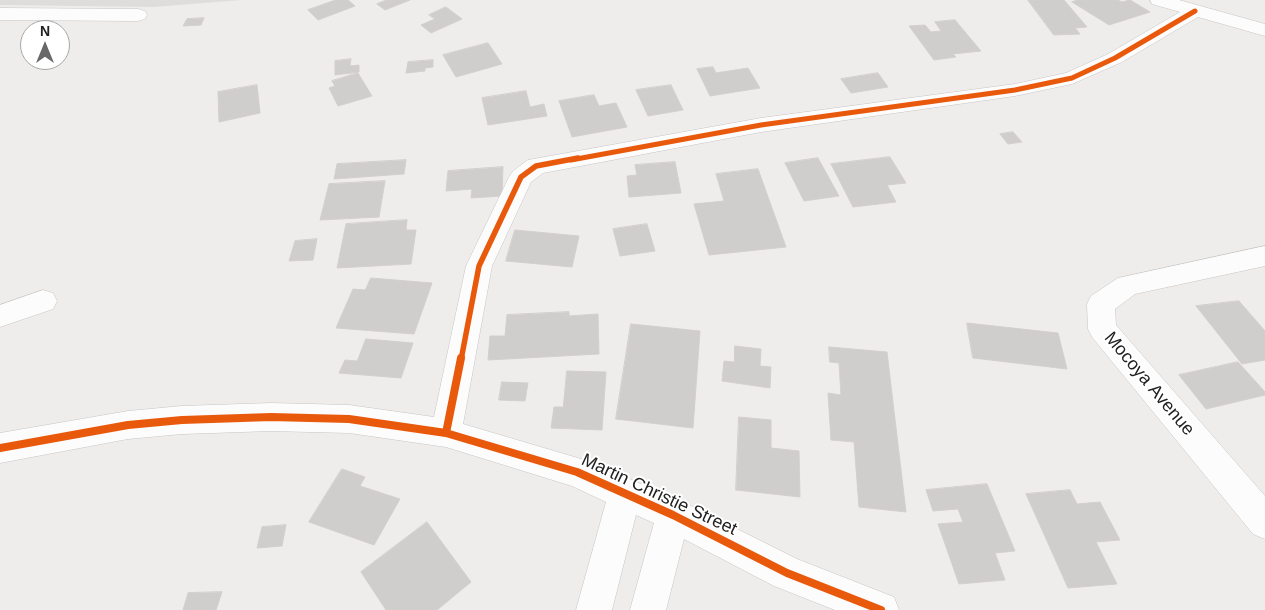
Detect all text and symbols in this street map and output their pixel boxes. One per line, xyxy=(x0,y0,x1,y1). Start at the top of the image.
north arrow xyxy=(20,20,70,70)
text: N xyxy=(40,23,50,39)
street label: Mocoya Avenue xyxy=(1099,328,1199,440)
street label: Martin Christie Street xyxy=(578,449,740,541)

